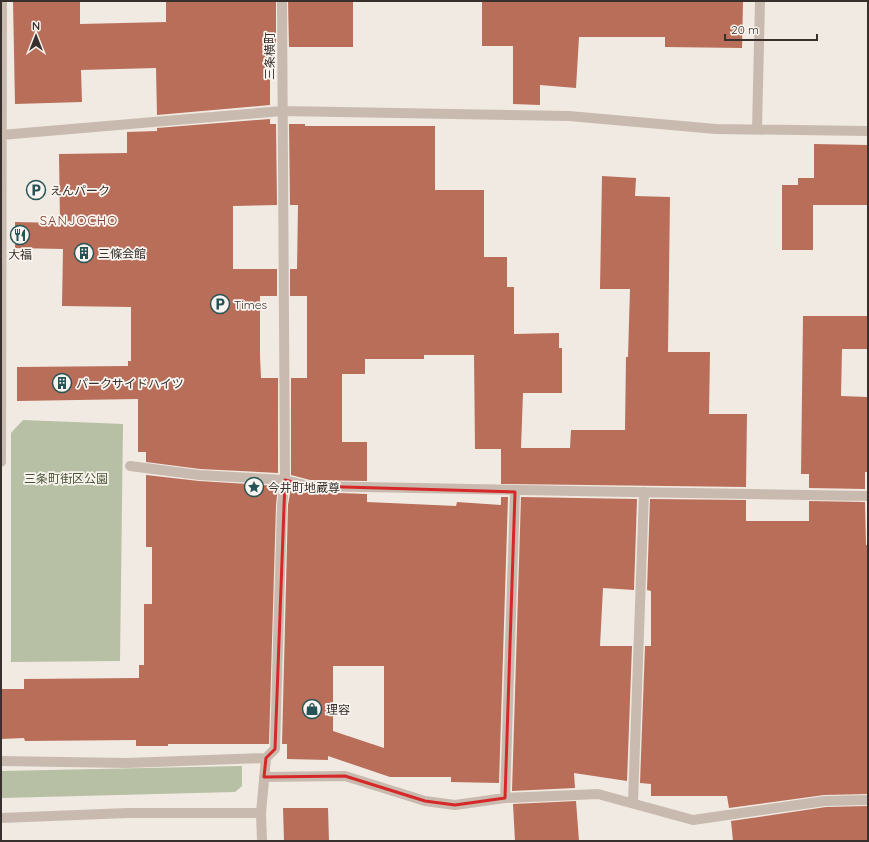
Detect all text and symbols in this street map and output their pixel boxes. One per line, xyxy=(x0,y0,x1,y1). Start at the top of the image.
north arrow xyxy=(16,16,56,56)
scale bar xyxy=(725,16,817,42)
text: N xyxy=(32,19,40,33)
text: 20 m xyxy=(731,22,759,37)
street label: 三条横町 xyxy=(262,32,277,80)
parking icon: えんパーク xyxy=(25,179,47,201)
place label: えんパーク xyxy=(50,183,110,198)
district label: SANJOCHO xyxy=(40,212,118,228)
restaurant icon: 大福 xyxy=(9,224,31,246)
building icon: 三條会館 xyxy=(73,242,95,264)
place label: 三條会館 xyxy=(98,246,146,261)
place label: 大福 xyxy=(8,247,32,262)
parking icon: Times xyxy=(209,293,231,315)
place label: Times xyxy=(234,297,268,312)
building icon: パークサイドハイツ xyxy=(51,372,73,394)
place label: パークサイドハイツ xyxy=(76,376,184,391)
park label: 三条町街区公園 xyxy=(24,471,108,486)
place icon: 今井町地蔵尊 xyxy=(243,476,265,498)
place label: 今井町地蔵尊 xyxy=(268,480,340,495)
shop icon: 理容 xyxy=(301,698,323,720)
place label: 理容 xyxy=(326,702,350,717)

